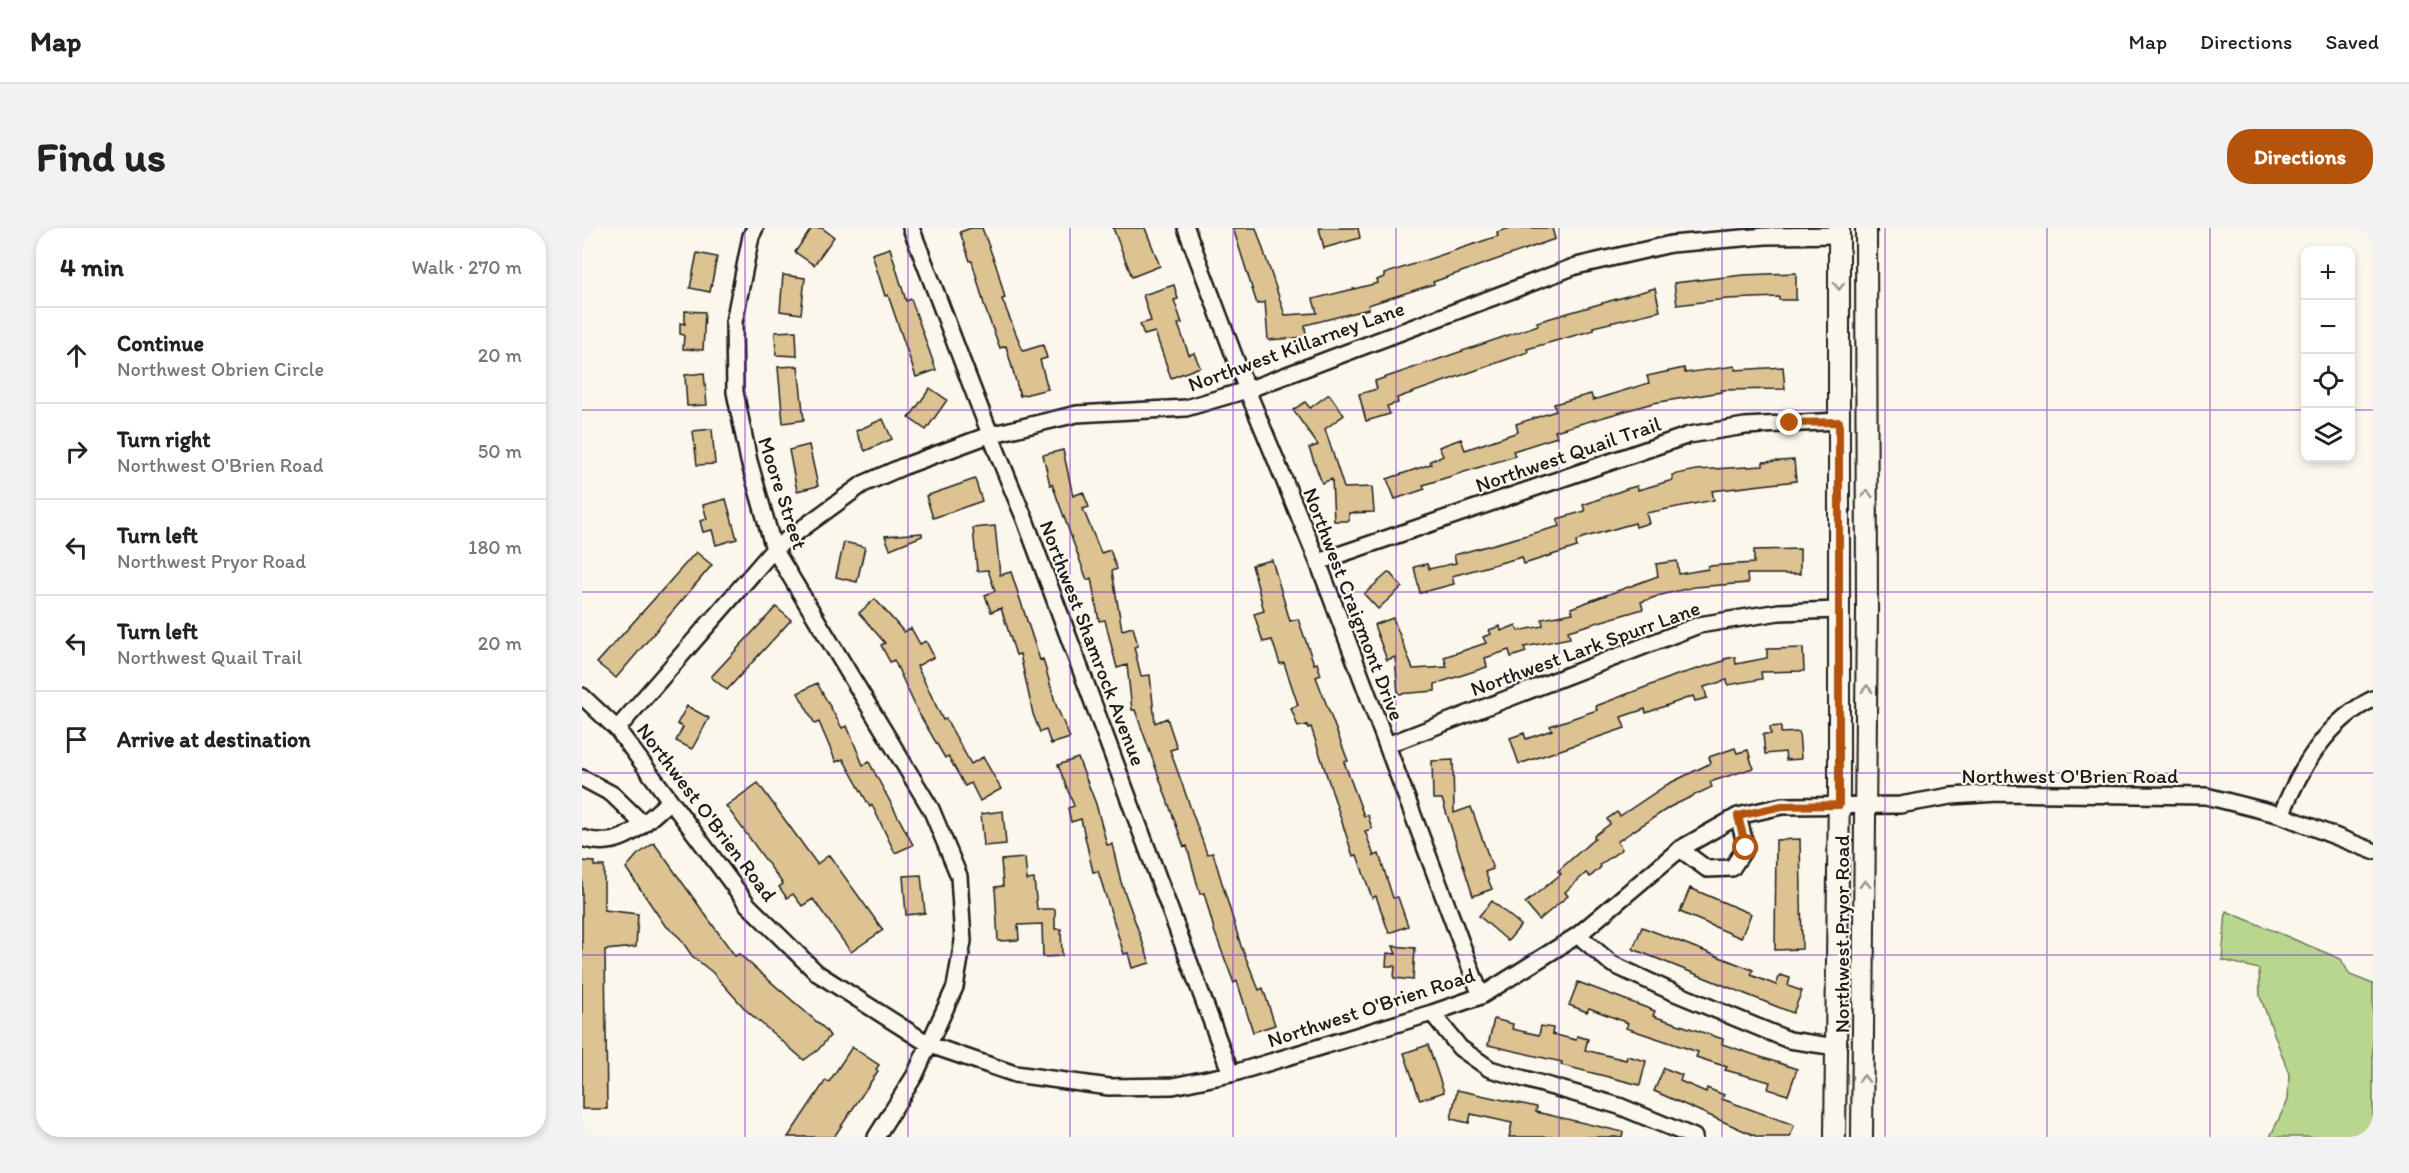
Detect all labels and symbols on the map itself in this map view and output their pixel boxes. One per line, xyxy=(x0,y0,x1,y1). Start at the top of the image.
one-way arrow xyxy=(1833,282,1845,291)
street label: Northwest Killarney Lane xyxy=(1184,295,1408,397)
route end xyxy=(1776,409,1802,435)
street label: Northwest Quail Trail xyxy=(1472,411,1664,497)
street label: Moore Street xyxy=(753,434,813,553)
street label: Northwest Craigmont Drive xyxy=(1298,484,1410,724)
one-way arrow xyxy=(1861,489,1873,498)
street label: Northwest Shamrock Avenue xyxy=(1035,517,1151,769)
street label: Northwest Lark Spurr Lane xyxy=(1467,595,1703,701)
one-way arrow xyxy=(1861,684,1873,693)
street label: Northwest O'Brien Road xyxy=(632,718,783,907)
street label: Northwest O'Brien Road xyxy=(1962,763,2179,788)
route start xyxy=(1732,834,1758,860)
street label: Northwest Pryor Road xyxy=(1829,834,1854,1033)
one-way arrow xyxy=(1859,879,1871,888)
street label: Northwest O'Brien Road xyxy=(1264,961,1479,1052)
one-way arrow xyxy=(1857,1074,1870,1083)

